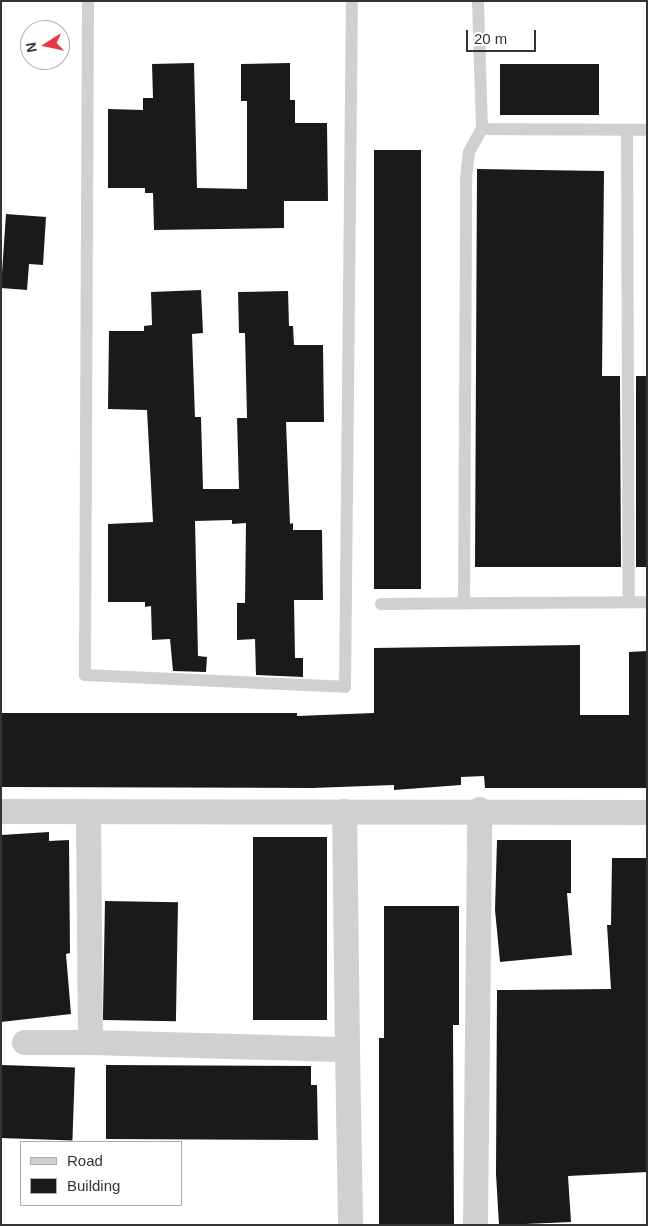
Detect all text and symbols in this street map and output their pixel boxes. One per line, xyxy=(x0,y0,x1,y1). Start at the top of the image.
north arrow xyxy=(20,20,70,70)
scale bar xyxy=(468,20,538,52)
text: 20 m xyxy=(474,30,507,47)
text: N xyxy=(22,41,40,54)
legend xyxy=(20,1141,182,1206)
text: Road xyxy=(67,1152,103,1169)
text: Building xyxy=(67,1177,120,1194)

